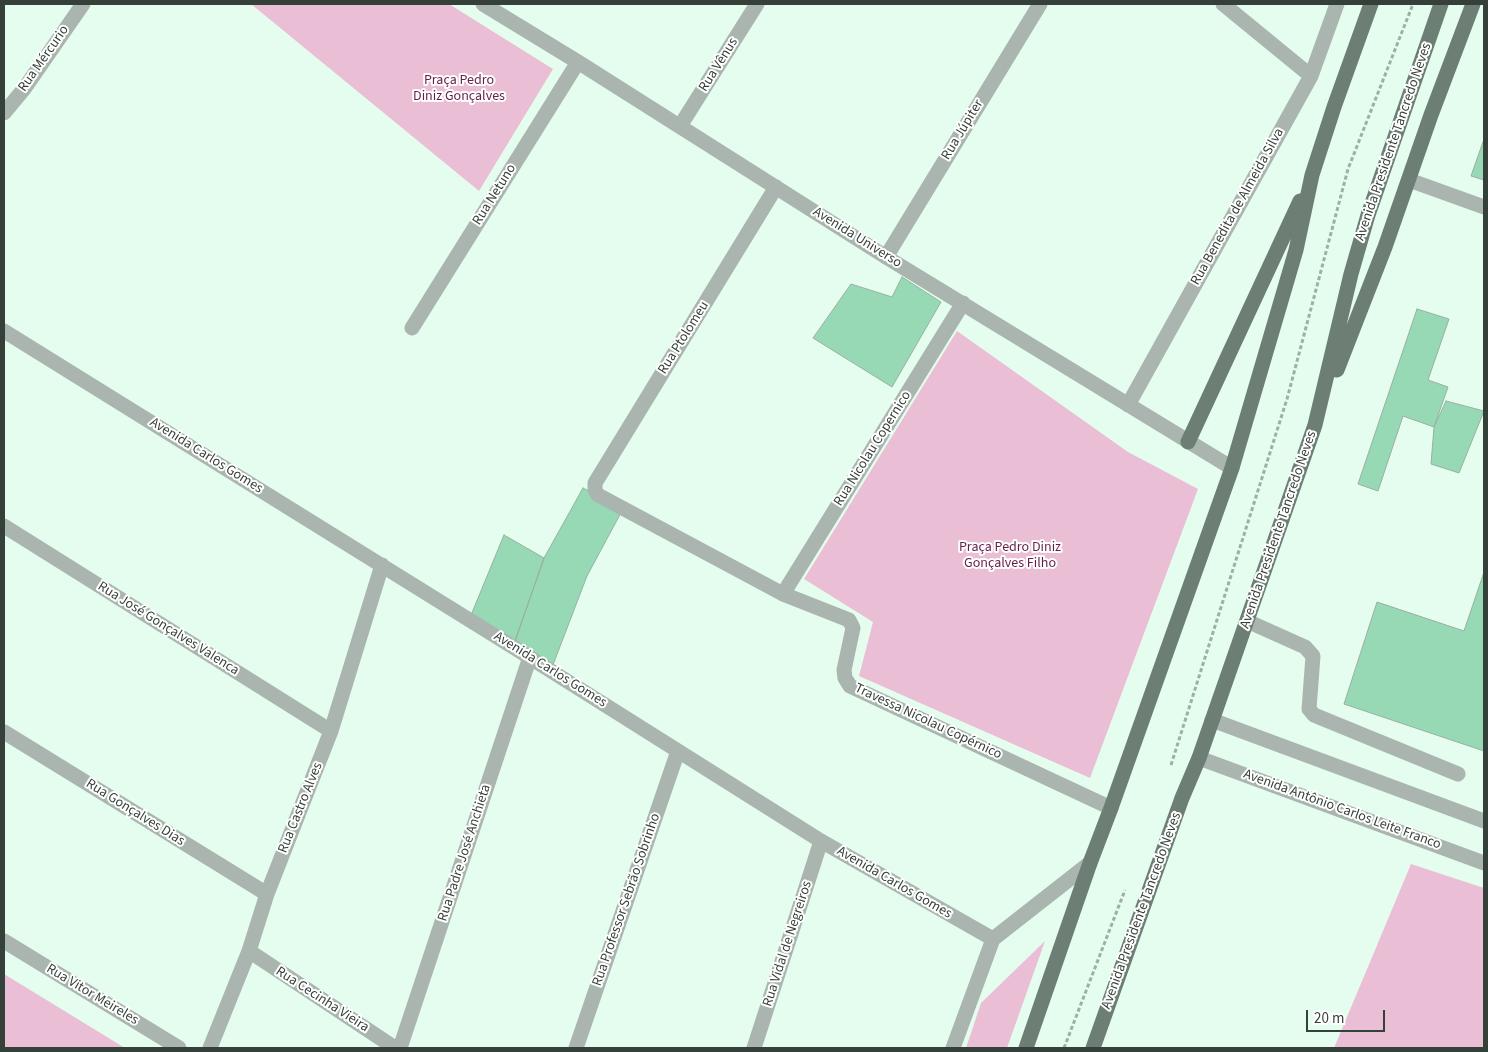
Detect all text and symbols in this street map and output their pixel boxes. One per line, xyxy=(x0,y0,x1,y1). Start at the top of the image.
street label: Rua Mércurio xyxy=(15,23,73,95)
street label: Rua Vênus xyxy=(696,35,742,95)
street label: Avenida Presidente Tancredo Neves xyxy=(1352,41,1436,243)
park label: Praça Pedro Diniz Gonçalves xyxy=(413,73,505,105)
street label: Rua Júpiter xyxy=(938,97,988,163)
street label: Rua Benedita de Almeida Silva xyxy=(1188,126,1288,288)
street label: Rua Netuno xyxy=(470,161,520,229)
street label: Avenida Universo xyxy=(810,204,904,272)
street label: Rua Ptolomeu xyxy=(655,298,713,378)
street label: Rua Nicolau Copernico xyxy=(831,388,915,510)
street label: Avenida Carlos Gomes xyxy=(146,414,266,498)
street label: Avenida Presidente Tancredo Neves xyxy=(1237,429,1321,631)
park label: Praça Pedro Diniz Gonçalves Filho xyxy=(959,540,1061,572)
street label: Rua José Gonçalves Valenca xyxy=(94,579,242,679)
street label: Avenida Carlos Gomes xyxy=(490,628,610,712)
street label: Travessa Nicolau Copérnico xyxy=(852,680,1004,764)
street label: Rua Castro Alves xyxy=(275,760,327,856)
street label: Avenida Antônio Carlos Leite Franco xyxy=(1241,766,1443,854)
street label: Rua Gonçalves Dias xyxy=(83,776,187,850)
street label: Rua Padre José Anchieta xyxy=(435,782,495,924)
street label: Avenida Presidente Tancredo Neves xyxy=(1099,810,1185,1012)
street label: Rua Professor Sebrão Sobrinho xyxy=(589,811,665,989)
street label: Avenida Carlos Gomes xyxy=(834,843,954,923)
street label: Rua Vidal de Negreiros xyxy=(760,879,816,1009)
street label: Rua Vitor Meireles xyxy=(43,961,141,1029)
street label: Rua Cecinha Vieira xyxy=(272,964,372,1036)
scale bar xyxy=(1308,1000,1387,1032)
text: 20 m xyxy=(1314,1008,1344,1029)

